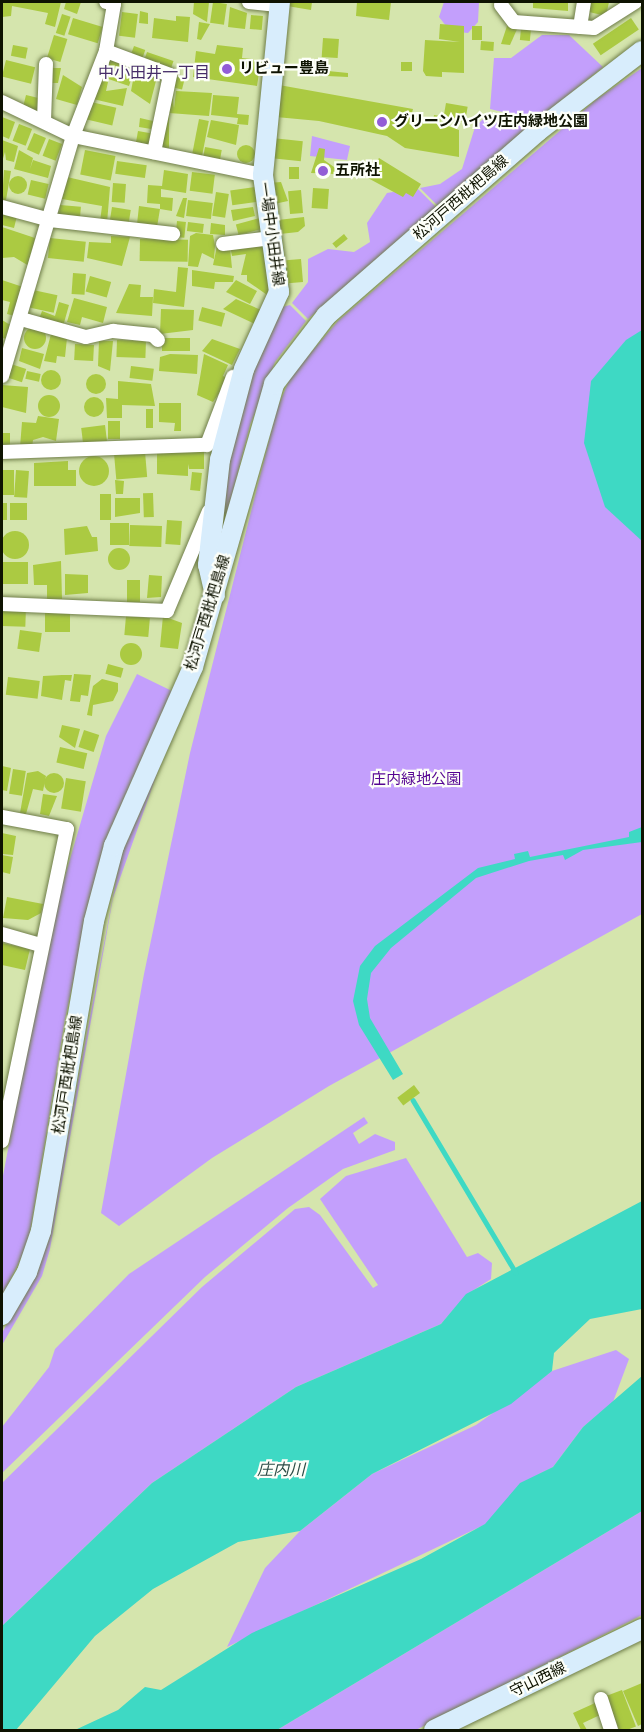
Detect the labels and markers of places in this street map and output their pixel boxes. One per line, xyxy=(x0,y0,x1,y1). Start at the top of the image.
place label: リビュー豊島 xyxy=(239,60,329,78)
marker: リビュー豊島 xyxy=(220,62,234,76)
place label: グリーンハイツ庄内緑地公園 xyxy=(394,113,589,131)
marker: グリーンハイツ庄内緑地公園 xyxy=(375,115,389,129)
place label: 五所社 xyxy=(335,162,380,180)
marker: 五所社 xyxy=(316,164,330,178)

